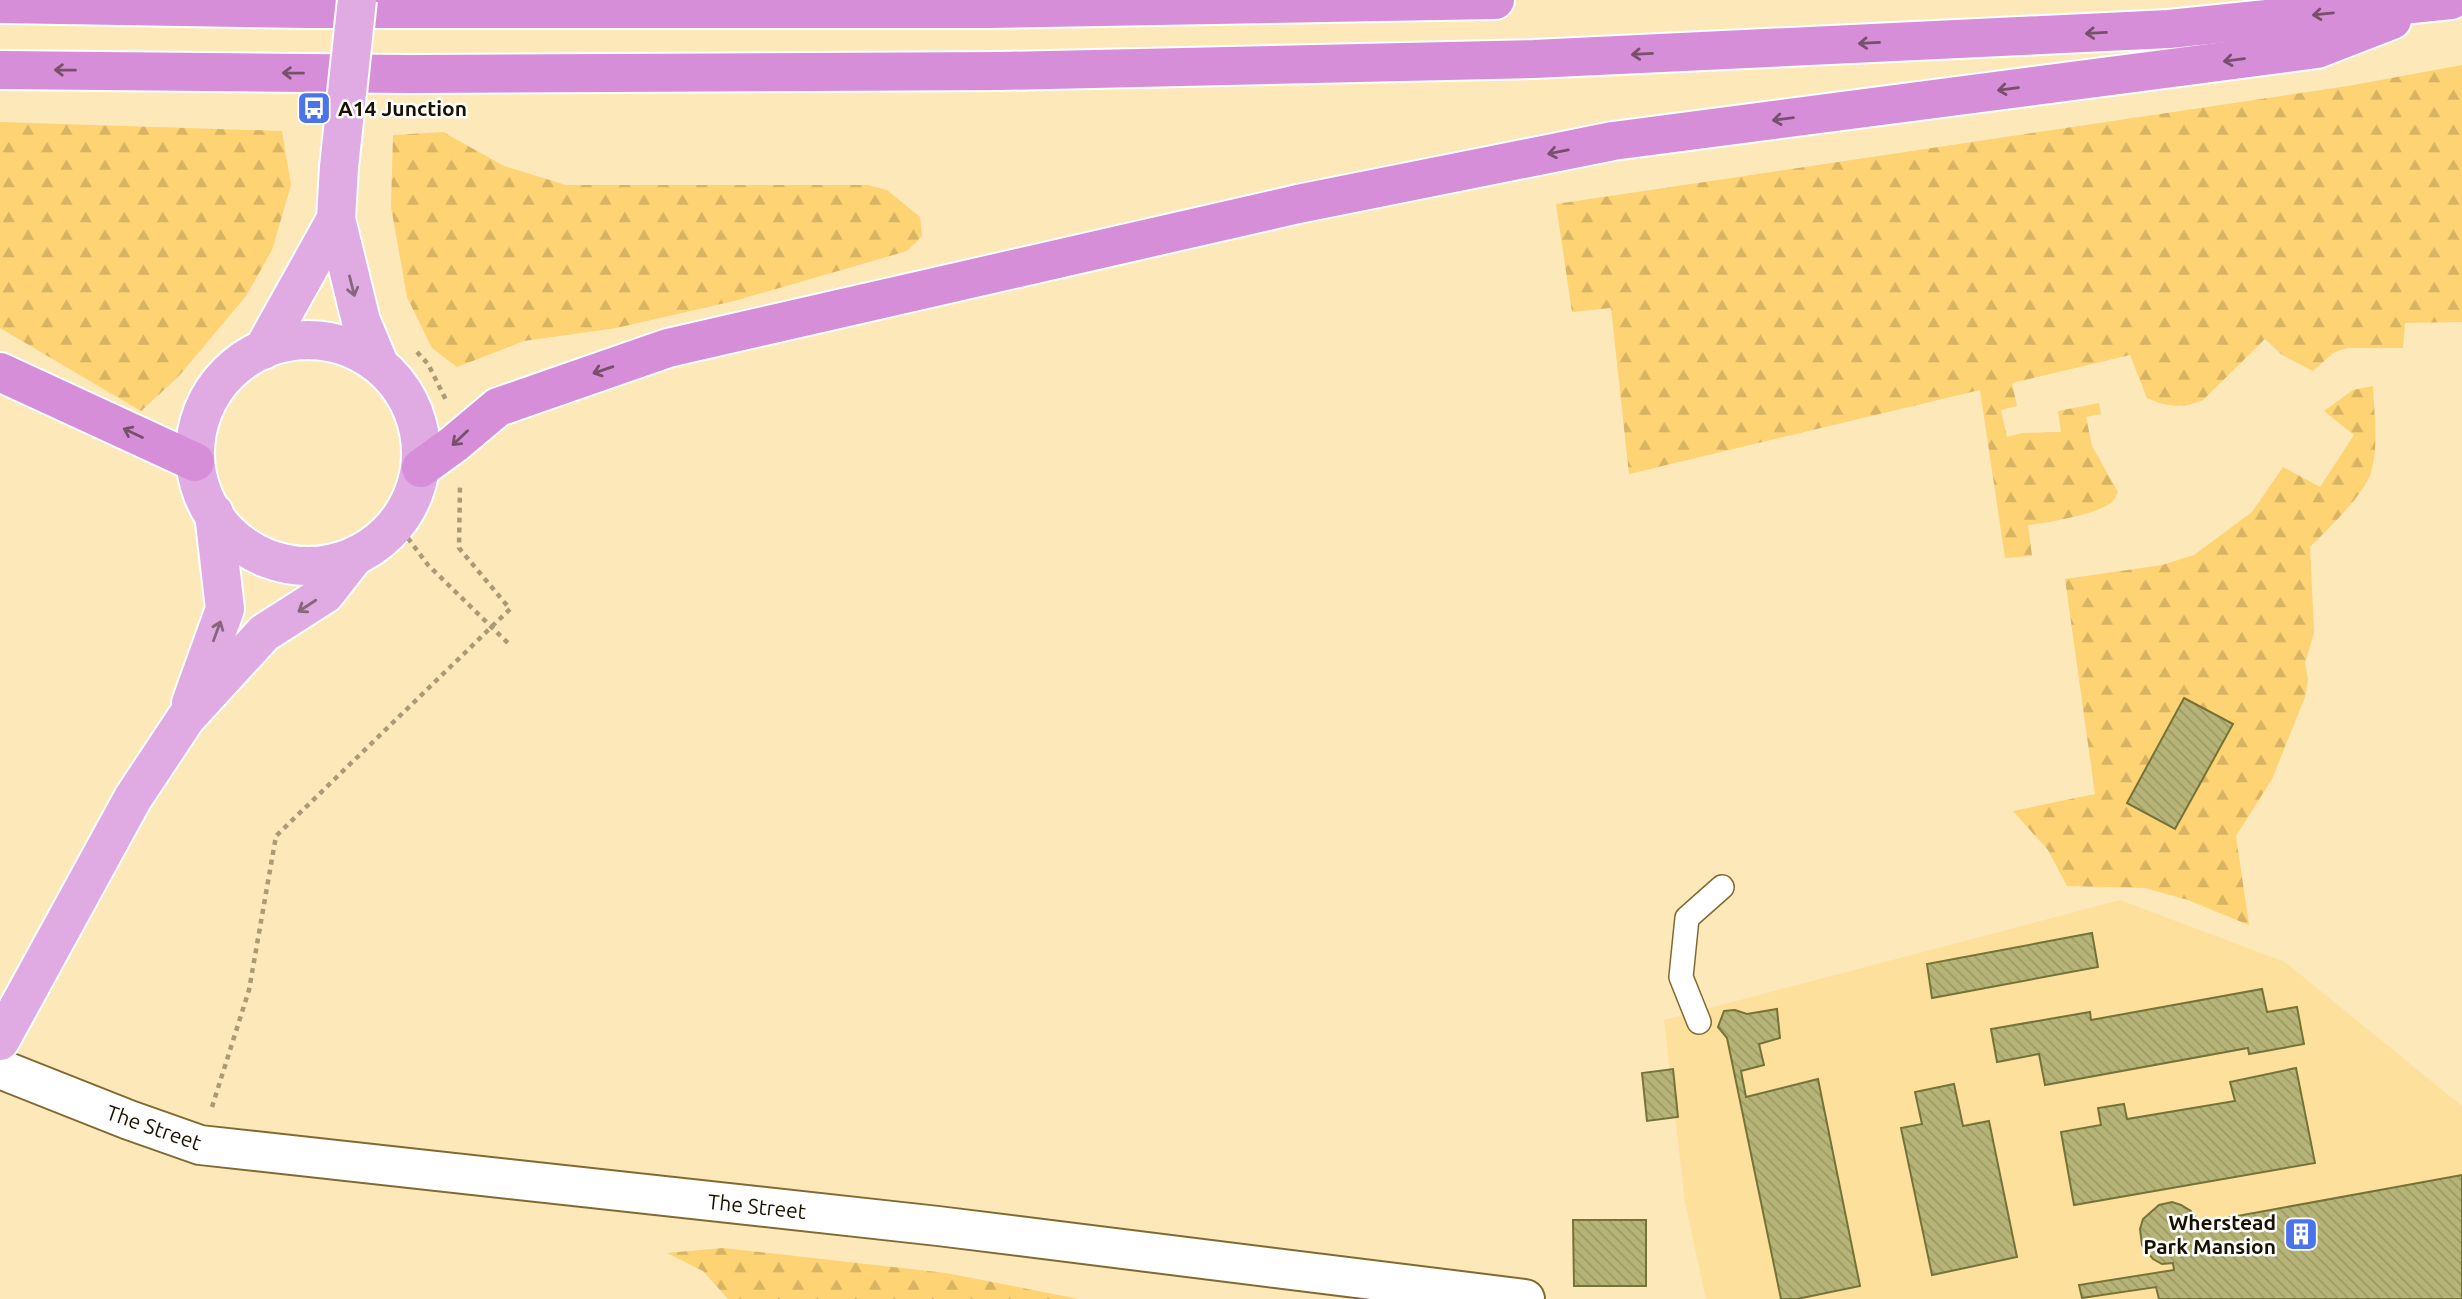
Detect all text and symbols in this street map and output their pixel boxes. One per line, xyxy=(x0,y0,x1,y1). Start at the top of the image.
one-way arrow xyxy=(2312,7,2335,20)
one-way arrow xyxy=(2085,26,2108,39)
one-way arrow xyxy=(1858,37,1881,50)
one-way arrow xyxy=(1630,47,1653,60)
one-way arrow xyxy=(2223,53,2246,66)
one-way arrow xyxy=(54,64,77,77)
one-way arrow xyxy=(282,66,305,80)
one-way arrow xyxy=(1997,83,2020,96)
bus stop icon: A14 Junction xyxy=(295,89,333,127)
place label: A14 Junction xyxy=(338,96,467,120)
one-way arrow xyxy=(1772,112,1794,125)
one-way arrow xyxy=(1547,146,1570,160)
one-way arrow xyxy=(346,274,359,296)
one-way arrow xyxy=(593,365,615,377)
one-way arrow xyxy=(123,426,144,439)
one-way arrow xyxy=(451,430,469,446)
one-way arrow xyxy=(298,598,317,613)
one-way arrow xyxy=(212,621,224,643)
street label: The Street xyxy=(103,1100,205,1154)
street label: The Street xyxy=(707,1189,807,1223)
place label: Wherstead Park Mansion xyxy=(2143,1210,2276,1258)
building icon: Wherstead Park Mansion xyxy=(2282,1215,2320,1253)

